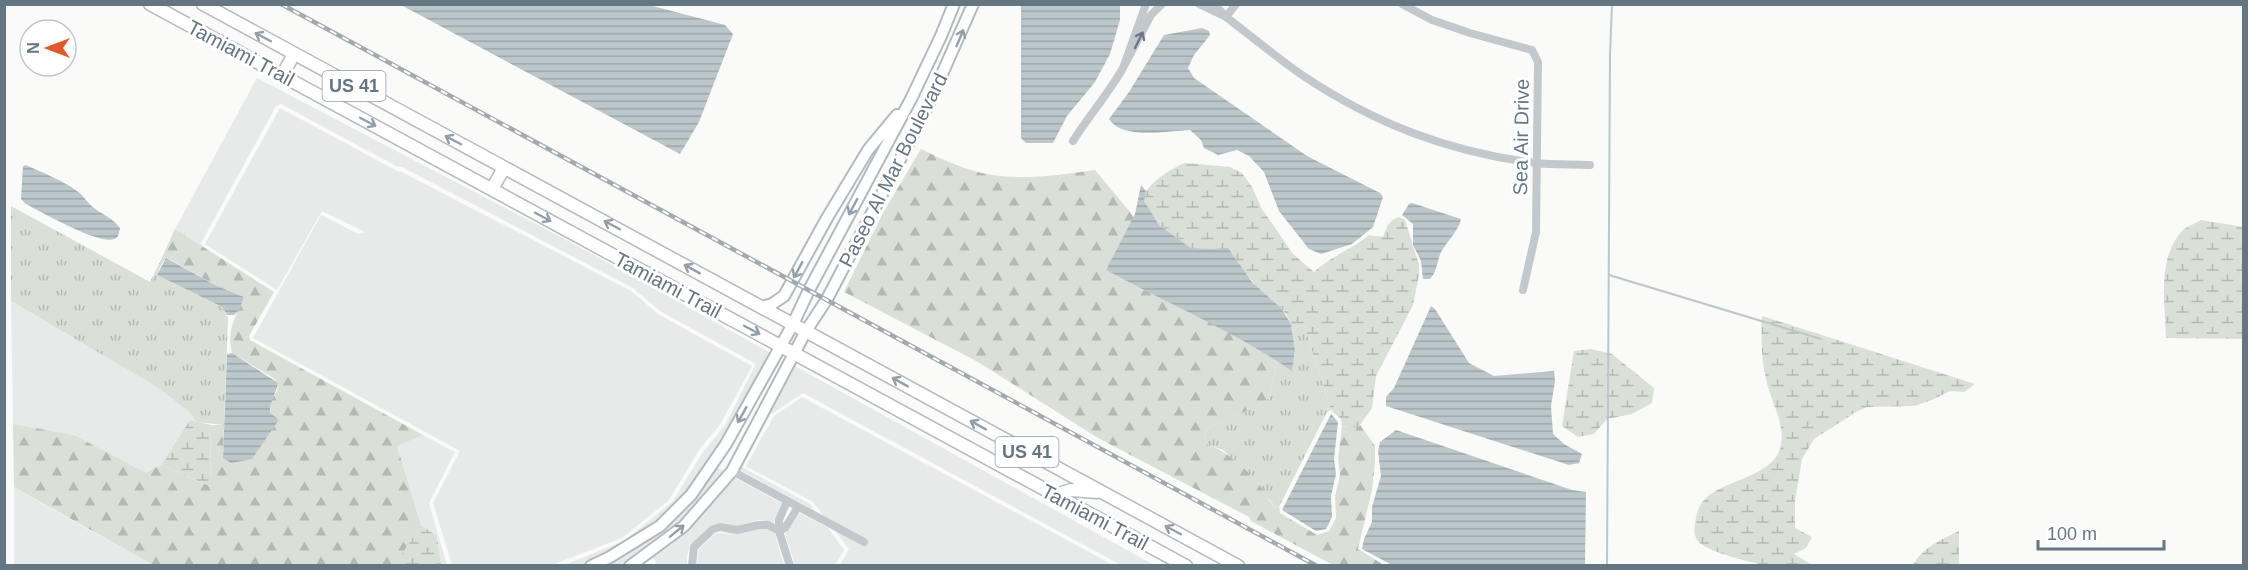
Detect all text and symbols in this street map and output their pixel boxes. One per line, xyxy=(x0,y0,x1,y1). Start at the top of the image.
street label: Tamiami Trail xyxy=(184,16,298,90)
north arrow xyxy=(18,18,78,78)
one-way arrow xyxy=(954,29,966,47)
one-way arrow xyxy=(255,31,272,43)
one-way arrow xyxy=(1134,32,1145,50)
text: N xyxy=(25,42,42,54)
street label: Paseo Al Mar Boulevard xyxy=(834,69,952,271)
road number: US 41 xyxy=(322,71,386,101)
street label: Sea Air Drive xyxy=(1509,78,1533,196)
one-way arrow xyxy=(359,116,376,128)
one-way arrow xyxy=(445,134,462,146)
one-way arrow xyxy=(847,198,859,215)
one-way arrow xyxy=(534,211,551,223)
one-way arrow xyxy=(604,219,621,231)
street label: Tamiami Trail xyxy=(611,248,725,322)
one-way arrow xyxy=(792,261,804,278)
one-way arrow xyxy=(684,263,701,275)
one-way arrow xyxy=(742,325,760,336)
one-way arrow xyxy=(892,376,909,388)
one-way arrow xyxy=(736,406,747,424)
one-way arrow xyxy=(970,419,988,430)
road number: US 41 xyxy=(996,437,1058,467)
street label: Tamiami Trail xyxy=(1038,480,1152,554)
scale bar xyxy=(2038,513,2164,551)
one-way arrow xyxy=(1164,524,1182,535)
text: 100 m xyxy=(2047,524,2097,544)
one-way arrow xyxy=(669,525,685,538)

